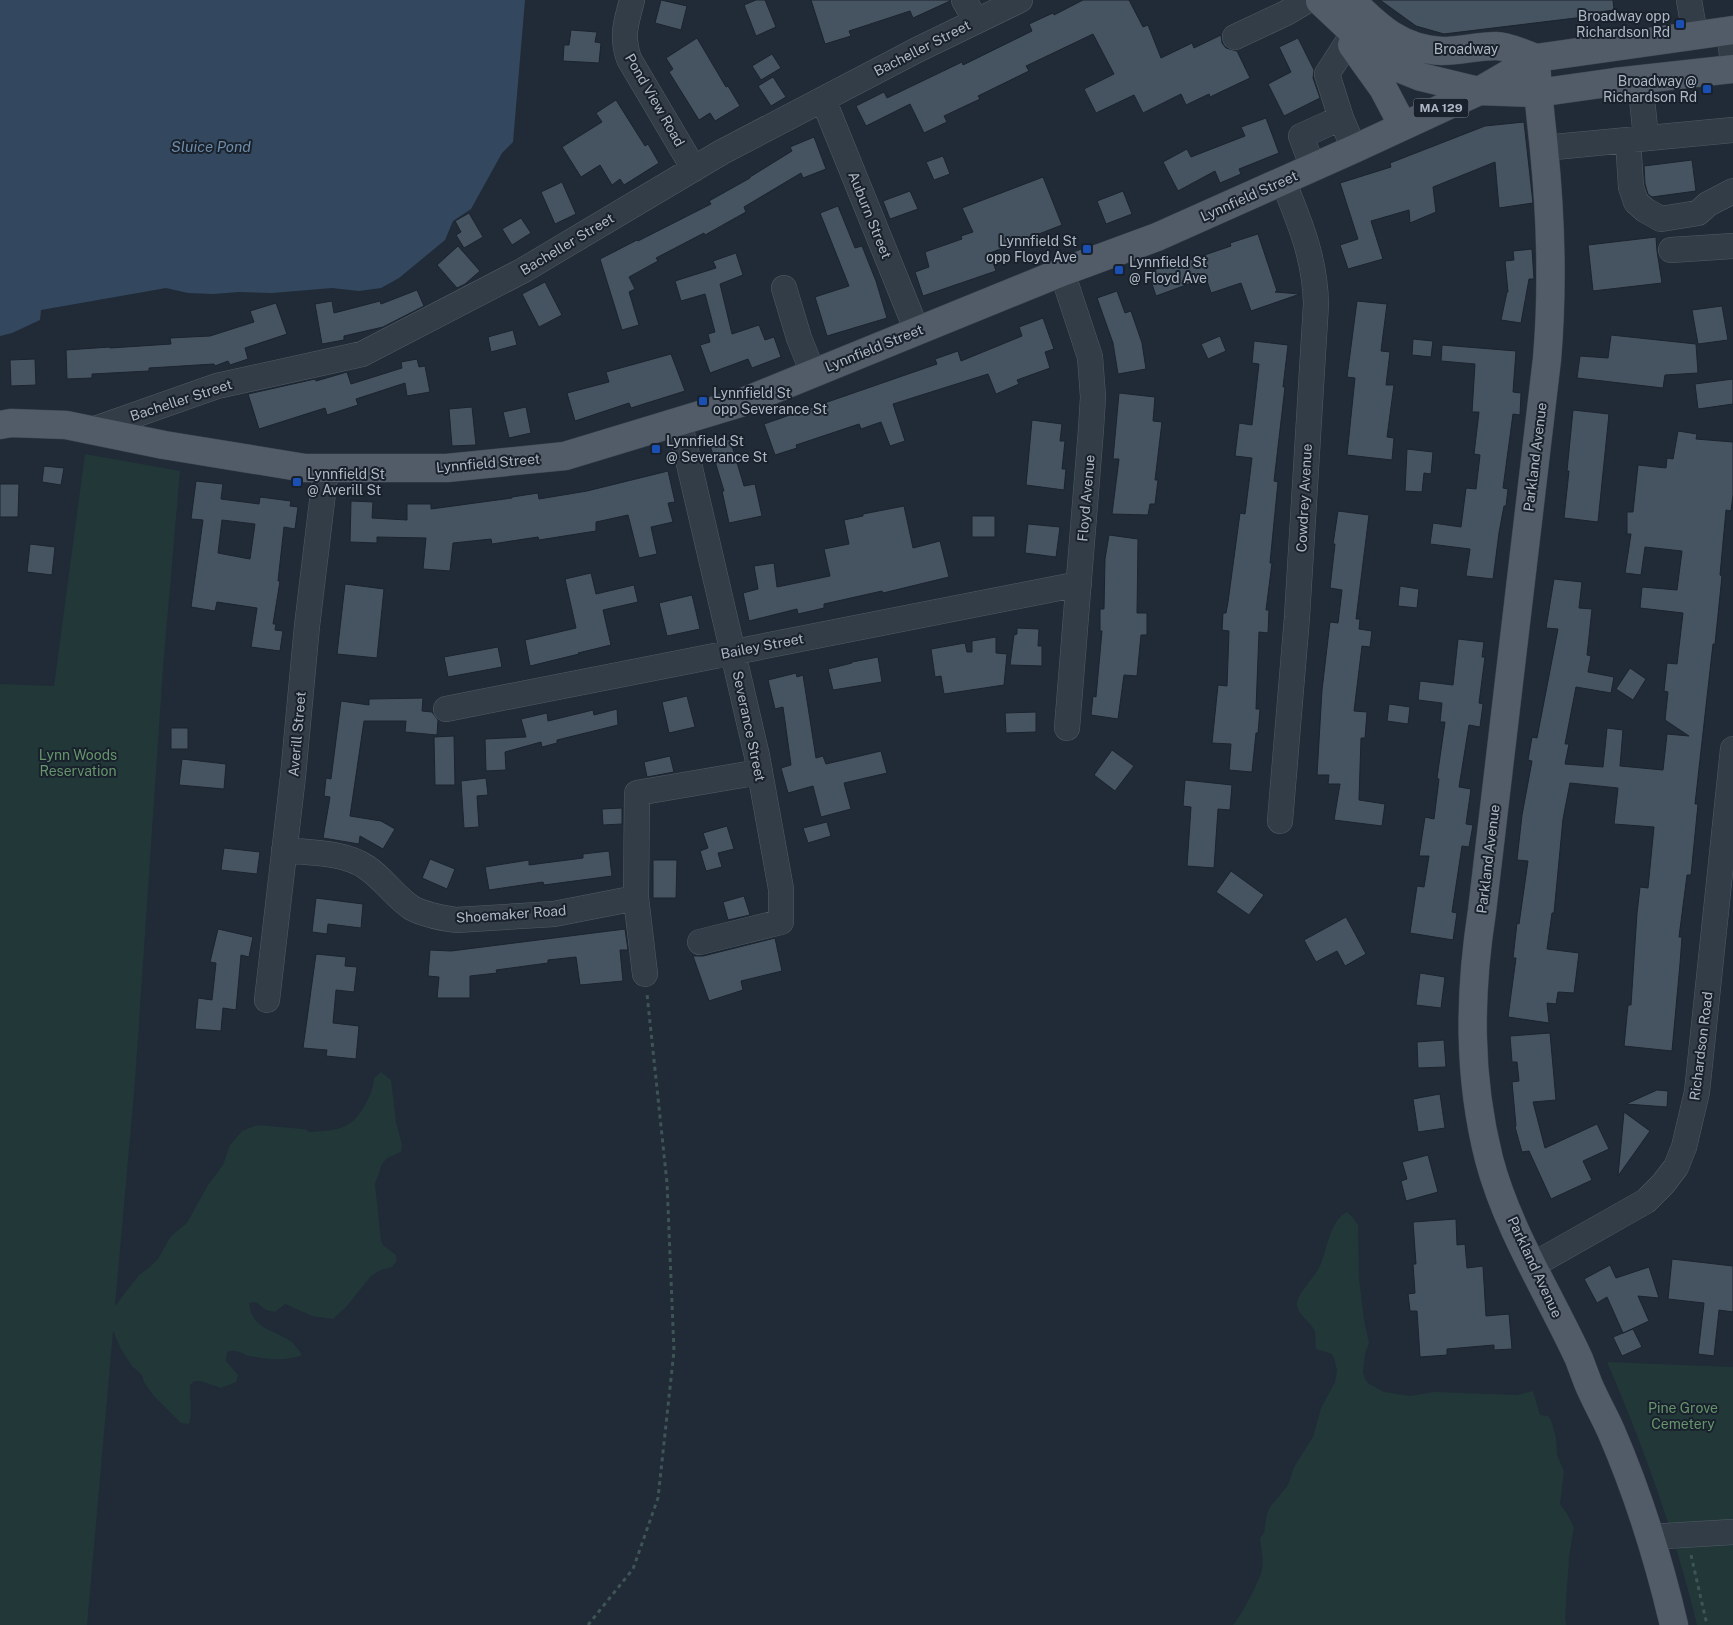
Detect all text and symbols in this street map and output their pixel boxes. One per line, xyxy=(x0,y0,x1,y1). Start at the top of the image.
place label: Broadway opp Richardson Rd xyxy=(1576,8,1670,40)
street label: Bacheller Street xyxy=(871,17,973,79)
marker: Broadway opp Richardson Rd xyxy=(1674,18,1686,30)
street label: Broadway xyxy=(1434,41,1499,57)
street label: Pond View Road xyxy=(622,51,688,149)
place label: Broadway @ Richardson Rd xyxy=(1603,73,1697,105)
marker: Broadway @ Richardson Rd xyxy=(1701,83,1713,95)
road number: MA 129 xyxy=(1414,99,1468,118)
water label: Sluice Pond xyxy=(171,138,251,155)
street label: Lynnfield Street xyxy=(1198,167,1300,225)
street label: Auburn Street xyxy=(845,169,895,261)
street label: Bacheller Street xyxy=(517,210,617,278)
place label: Lynnfield St opp Floyd Ave xyxy=(986,233,1077,265)
marker: Lynnfield St opp Floyd Ave xyxy=(1081,243,1093,255)
place label: Lynnfield St @ Floyd Ave xyxy=(1129,254,1207,286)
marker: Lynnfield St @ Floyd Ave xyxy=(1113,264,1125,276)
street label: Lynnfield Street xyxy=(823,321,925,375)
street label: Bacheller Street xyxy=(128,376,234,424)
place label: Lynnfield St opp Severance St xyxy=(713,385,827,417)
marker: Lynnfield St opp Severance St xyxy=(697,395,709,407)
street label: Parkland Avenue xyxy=(1520,402,1550,512)
place label: Lynnfield St @ Severance St xyxy=(666,433,767,465)
marker: Lynnfield St @ Severance St xyxy=(650,443,662,455)
street label: Cowdrey Avenue xyxy=(1293,443,1315,553)
street label: Lynnfield Street xyxy=(435,450,541,476)
street label: Floyd Avenue xyxy=(1074,454,1098,542)
place label: Lynnfield St @ Averill St xyxy=(307,466,385,498)
marker: Lynnfield St @ Averill St xyxy=(291,476,303,488)
street label: Bailey Street xyxy=(719,630,805,662)
street label: Severance Street xyxy=(729,669,769,783)
street label: Averill Street xyxy=(285,691,309,777)
park label: Lynn Woods Reservation xyxy=(39,747,117,779)
street label: Parkland Avenue xyxy=(1473,804,1503,914)
street label: Shoemaker Road xyxy=(455,902,567,926)
street label: Richardson Road xyxy=(1686,991,1716,1101)
street label: Parkland Avenue xyxy=(1505,1214,1565,1320)
park label: Pine Grove Cemetery xyxy=(1648,1400,1718,1432)

